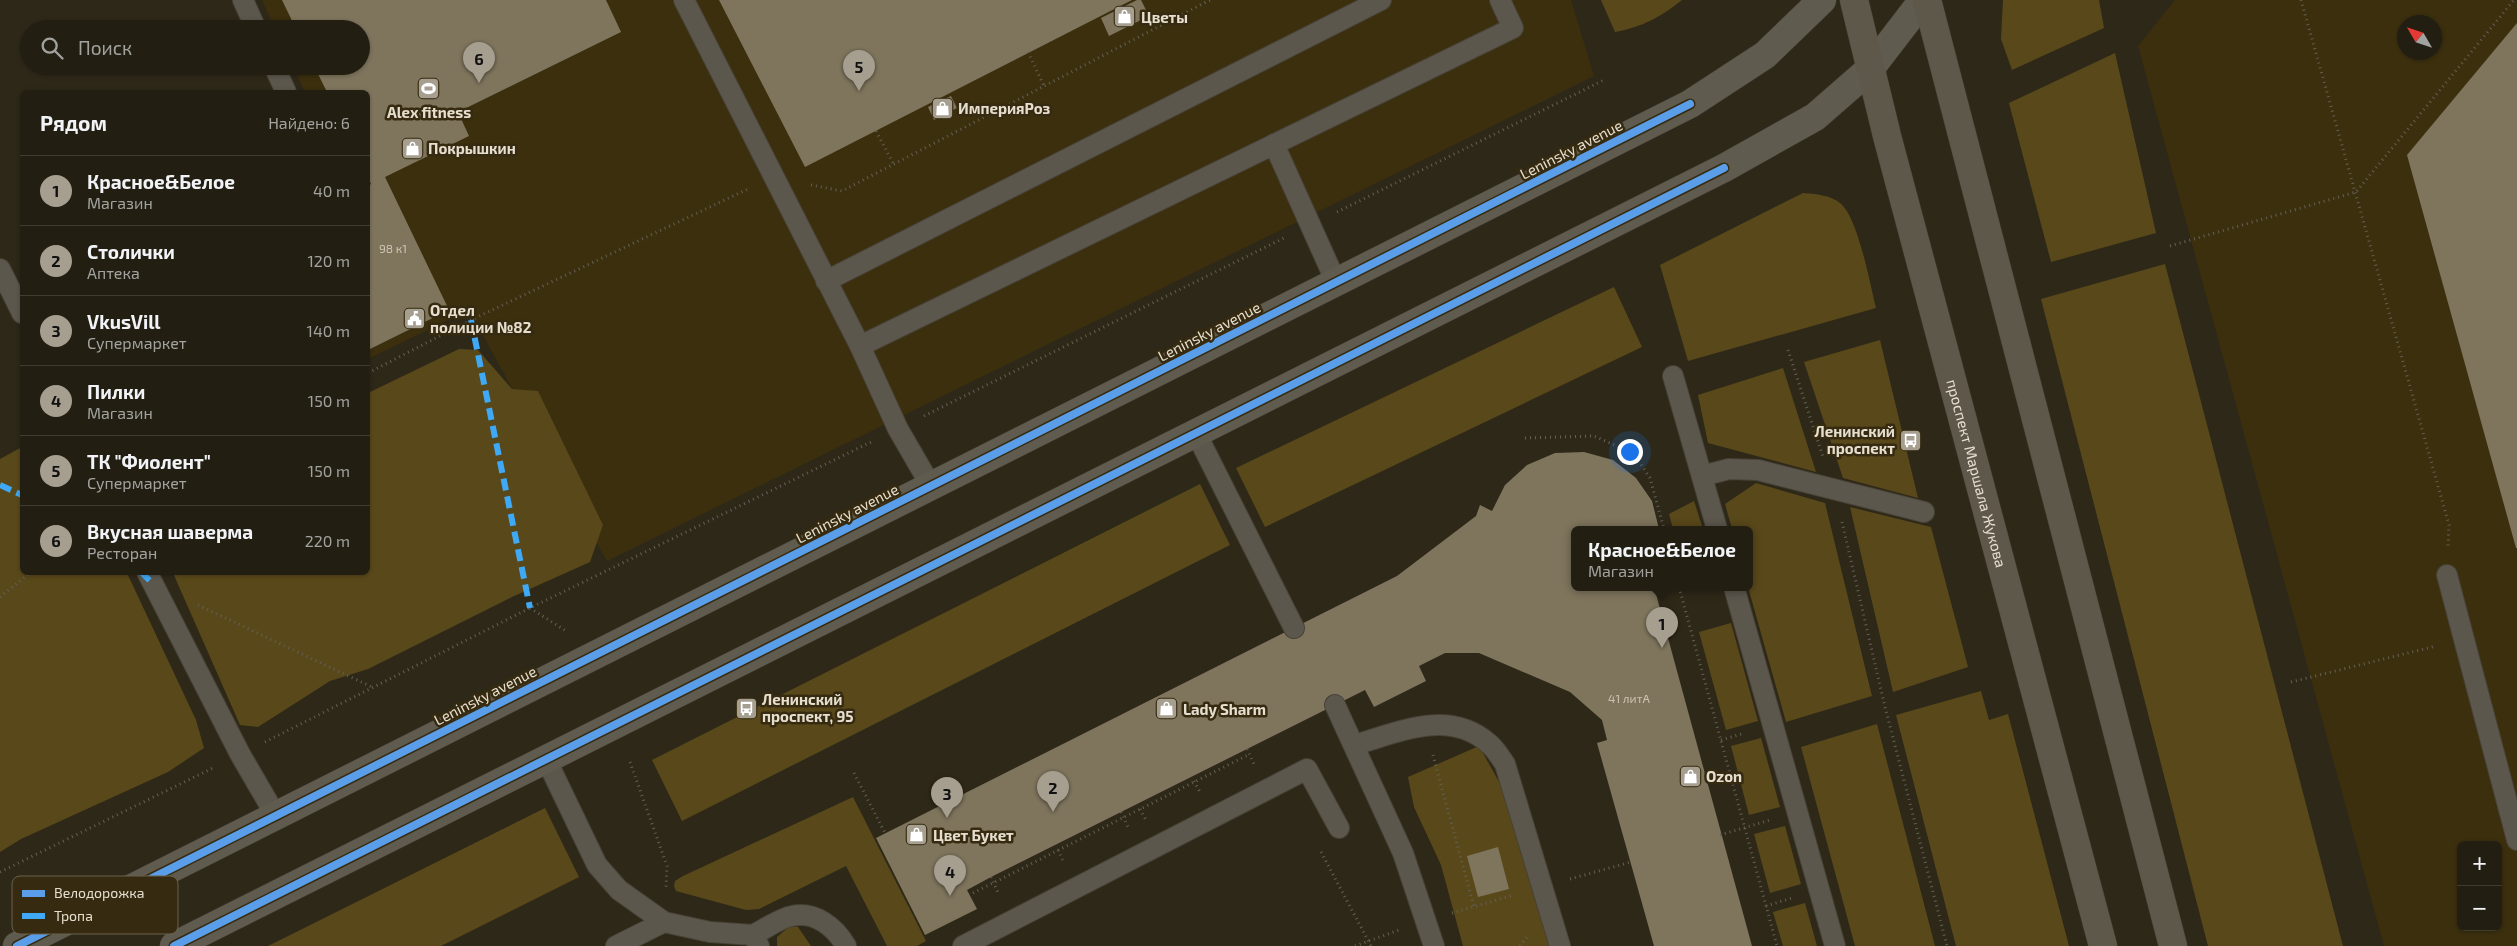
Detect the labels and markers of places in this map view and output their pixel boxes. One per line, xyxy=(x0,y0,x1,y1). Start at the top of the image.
shop icon: Цветы xyxy=(1113,5,1137,29)
place label: Цветы xyxy=(1141,8,1188,26)
pin: 6 xyxy=(463,42,495,83)
pin: 5 xyxy=(843,50,875,91)
sports icon: Alex fitness xyxy=(417,77,441,101)
shop icon: ИмперияРоз xyxy=(930,96,954,120)
place label: ИмперияРоз xyxy=(958,99,1051,117)
place label: Alex fitness xyxy=(387,103,471,121)
shop icon: Покрышкин xyxy=(400,136,424,160)
place label: Покрышкин xyxy=(428,139,516,157)
place label: Отдел полиции №82 xyxy=(430,301,532,336)
public building icon: Отдел полиции №82 xyxy=(402,307,426,331)
place label: Ленинский проспект xyxy=(1815,422,1895,457)
bus stop icon: Ленинский проспект xyxy=(1899,428,1923,452)
pin: 1 xyxy=(1646,607,1678,648)
place label: Ленинский проспект, 95 xyxy=(762,690,854,725)
bus stop icon: Ленинский проспект, 95 xyxy=(734,696,758,720)
shop icon: Lady Sharm xyxy=(1155,697,1179,721)
place label: Lady Sharm xyxy=(1183,700,1266,719)
shop icon: Ozon xyxy=(1678,764,1702,788)
place label: Ozon xyxy=(1706,767,1742,785)
pin: 2 xyxy=(1037,771,1069,812)
pin: 3 xyxy=(931,777,963,818)
shop icon: Цвет Букет xyxy=(905,823,929,847)
place label: Цвет Букет xyxy=(933,826,1014,844)
pin: 4 xyxy=(934,855,966,896)

